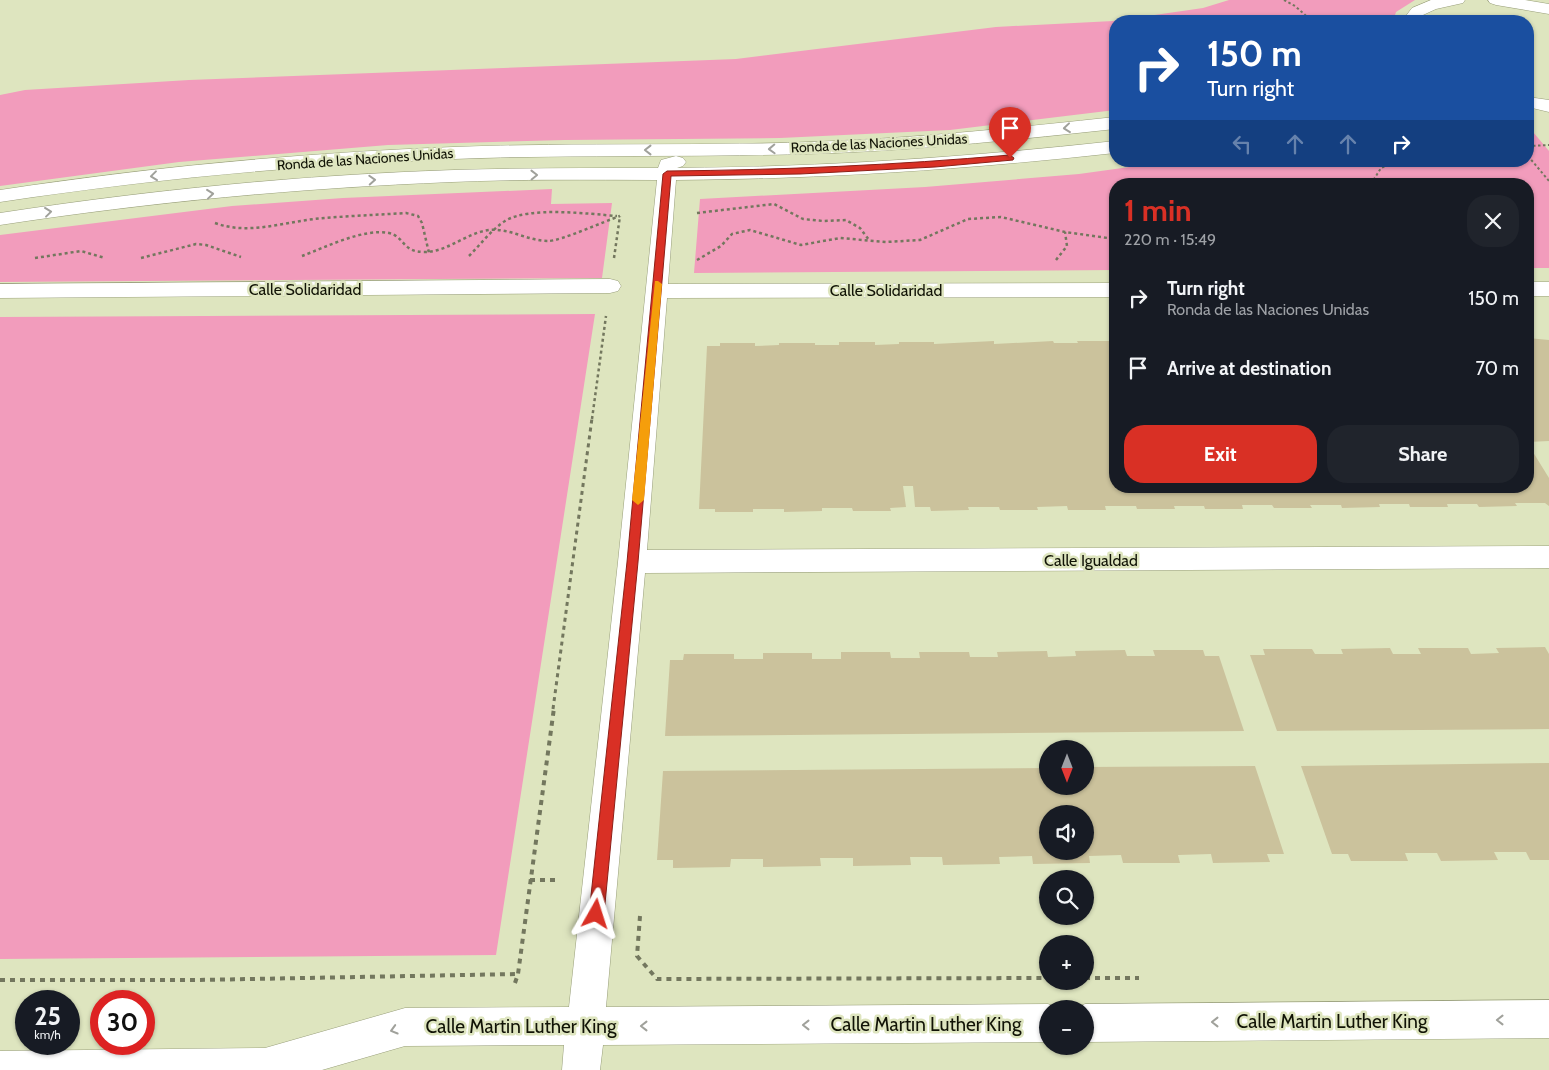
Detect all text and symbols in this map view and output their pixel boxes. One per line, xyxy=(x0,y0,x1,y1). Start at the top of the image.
text: 150 m xyxy=(1207,32,1302,75)
icon: right xyxy=(1124,35,1189,100)
text: Turn right xyxy=(1207,75,1294,102)
pin xyxy=(989,107,1031,158)
icon: arrive xyxy=(996,114,1024,142)
one-way arrow xyxy=(1062,122,1070,133)
street label: Ronda de las Naciones Unidas xyxy=(790,129,968,157)
icon: left xyxy=(1228,130,1256,158)
icon: ahead xyxy=(1281,130,1309,158)
icon: ahead xyxy=(1334,130,1362,158)
icon: right xyxy=(1387,130,1415,158)
street label: Ronda de las Naciones Unidas xyxy=(276,144,454,174)
one-way arrow xyxy=(768,144,776,154)
one-way arrow xyxy=(643,145,651,155)
one-way arrow xyxy=(149,170,157,181)
one-way arrow xyxy=(530,170,538,180)
one-way arrow xyxy=(368,175,376,186)
one-way arrow xyxy=(206,188,214,199)
text: 1 min xyxy=(1124,192,1192,229)
button: close xyxy=(1467,195,1519,247)
one-way arrow xyxy=(45,207,53,218)
text: 220 m · 15:49 xyxy=(1124,230,1216,249)
text: Turn right xyxy=(1167,277,1245,300)
street label: Calle Solidaridad xyxy=(249,280,361,299)
street label: Calle Solidaridad xyxy=(830,281,942,300)
icon: right xyxy=(1124,284,1152,312)
text: 150 m xyxy=(1468,287,1519,310)
text: Ronda de las Naciones Unidas xyxy=(1167,300,1369,319)
icon: arrive xyxy=(1124,354,1152,382)
text: Arrive at destination xyxy=(1167,357,1331,380)
text: 70 m xyxy=(1475,357,1519,380)
button: Exit xyxy=(1124,425,1317,483)
button: Share xyxy=(1327,425,1519,483)
street label: Calle Igualdad xyxy=(1044,551,1138,570)
north arrow xyxy=(1039,740,1094,795)
map controls xyxy=(1039,740,1094,1055)
button: sound xyxy=(1039,805,1094,860)
button: search xyxy=(1039,870,1094,925)
position arrow xyxy=(569,887,621,939)
button: + xyxy=(1039,935,1094,990)
speed limit sign: 30 xyxy=(90,990,155,1055)
button: − xyxy=(1039,1000,1094,1055)
text: 25 xyxy=(34,1001,61,1031)
street label: Calle Martin Luther King xyxy=(1237,1010,1428,1033)
street label: Calle Martin Luther King xyxy=(831,1013,1022,1036)
street label: Calle Martin Luther King xyxy=(426,1015,617,1038)
one-way arrow xyxy=(1496,1015,1504,1025)
one-way arrow xyxy=(1211,1017,1219,1027)
one-way arrow xyxy=(802,1020,810,1030)
one-way arrow xyxy=(640,1021,648,1031)
one-way arrow xyxy=(391,1025,399,1035)
text: km/h xyxy=(34,1027,61,1042)

